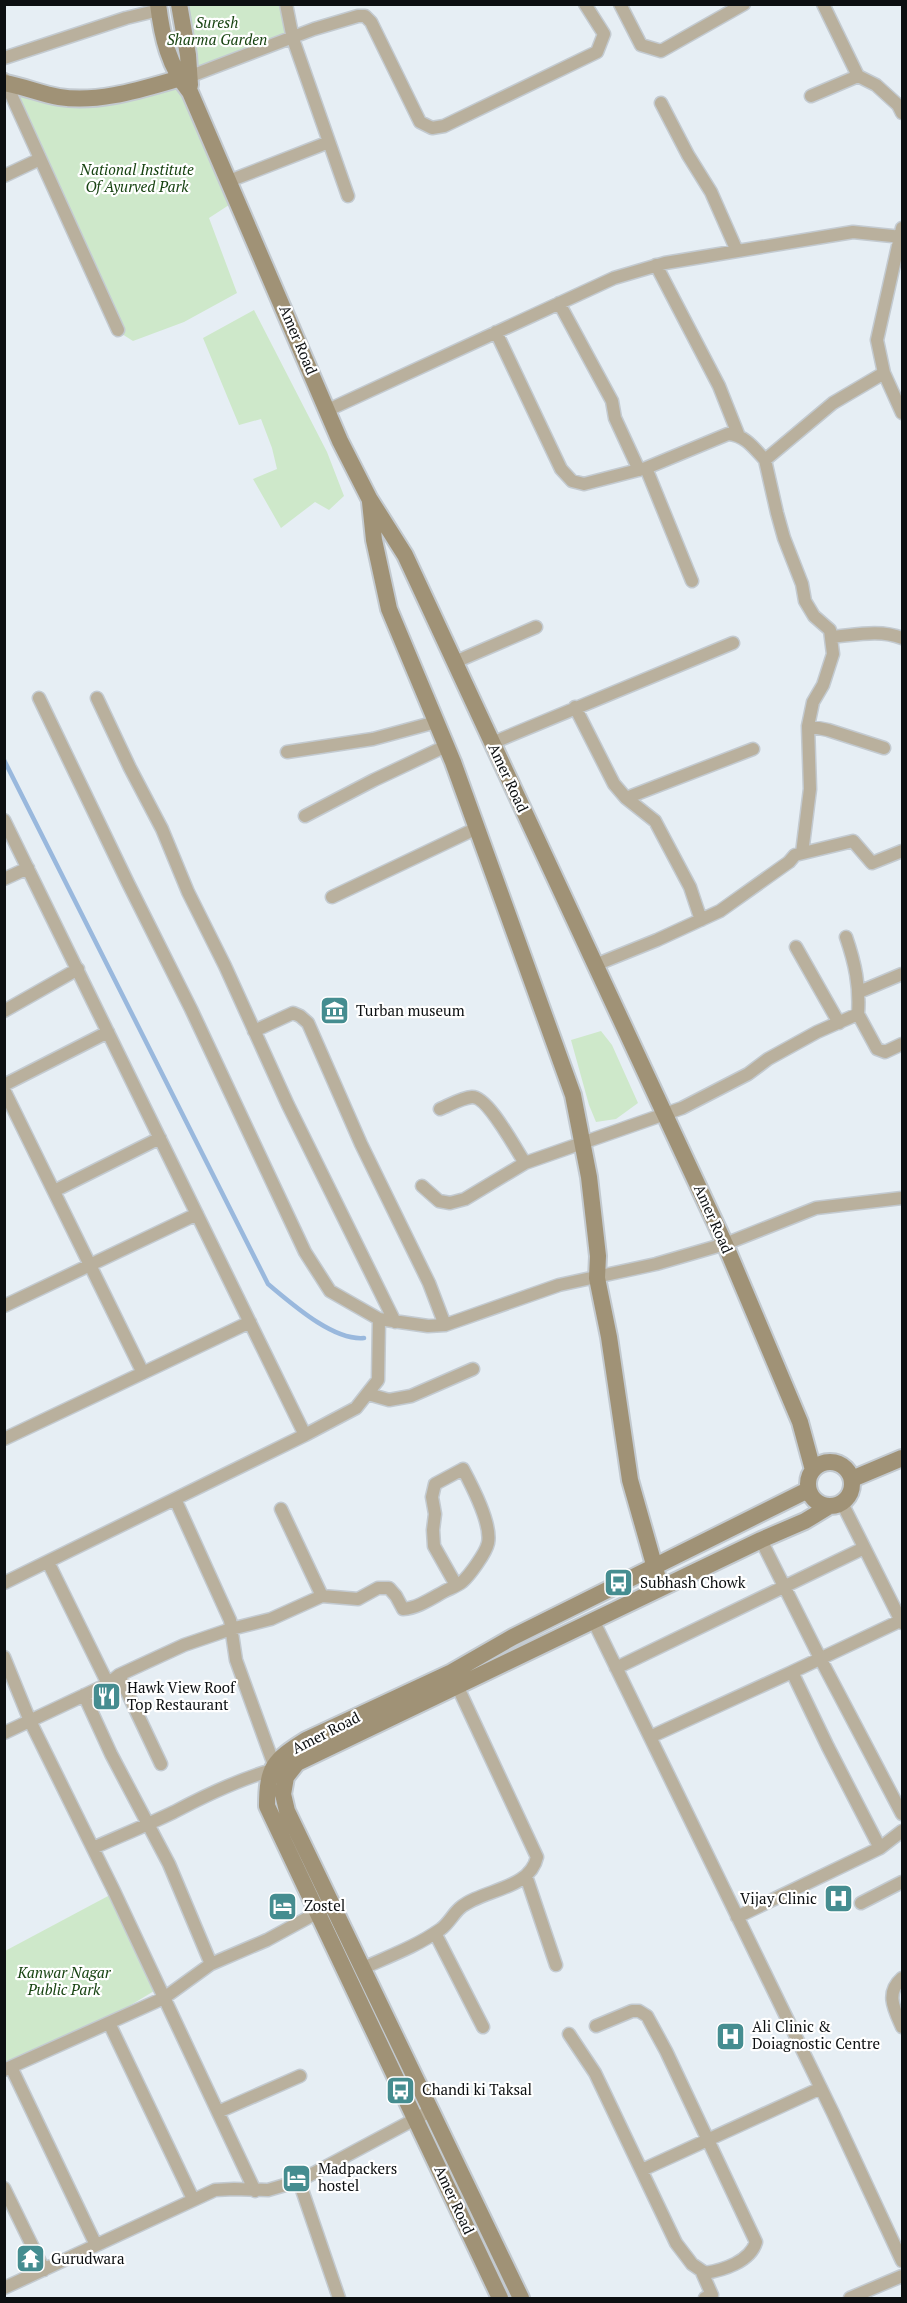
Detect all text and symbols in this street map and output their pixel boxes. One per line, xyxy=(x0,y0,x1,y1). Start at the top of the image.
park label: Suresh Sharma Garden xyxy=(167,12,267,49)
park label: National Institute Of Ayurved Park xyxy=(79,159,194,196)
street label: Amer Road xyxy=(275,302,323,377)
street label: Amer Road xyxy=(484,740,534,815)
museum icon: Turban museum xyxy=(319,995,351,1027)
place label: Turban museum xyxy=(356,1000,465,1020)
street label: Amer Road xyxy=(690,1181,738,1256)
bus stop icon: Subhash Chowk xyxy=(603,1567,635,1599)
place label: Subhash Chowk xyxy=(640,1572,746,1592)
place label: Hawk View Roof Top Restaurant xyxy=(127,1677,236,1714)
restaurant icon: Hawk View Roof Top Restaurant xyxy=(90,1681,122,1713)
street label: Amer Road xyxy=(288,1706,363,1758)
hospital icon: Vijay Clinic xyxy=(822,1883,854,1915)
place label: Vijay Clinic xyxy=(740,1888,817,1908)
hotel icon: Zostel xyxy=(267,1890,299,1922)
place label: Zostel xyxy=(304,1895,345,1915)
park label: Kanwar Nagar Public Park xyxy=(16,1962,112,1999)
place label: Ali Clinic & Doiagnostic Centre xyxy=(752,2016,880,2053)
hospital icon: Ali Clinic & Doiagnostic Centre xyxy=(715,2020,747,2052)
bus stop icon: Chandi ki Taksal xyxy=(385,2074,417,2106)
place label: Chandi ki Taksal xyxy=(422,2079,532,2099)
place label: Madpackers hostel xyxy=(318,2158,397,2195)
hotel icon: Madpackers hostel xyxy=(281,2162,313,2194)
street label: Amer Road xyxy=(430,2162,480,2237)
temple icon: Gurudwara xyxy=(14,2243,46,2275)
place label: Gurudwara xyxy=(51,2248,125,2268)

